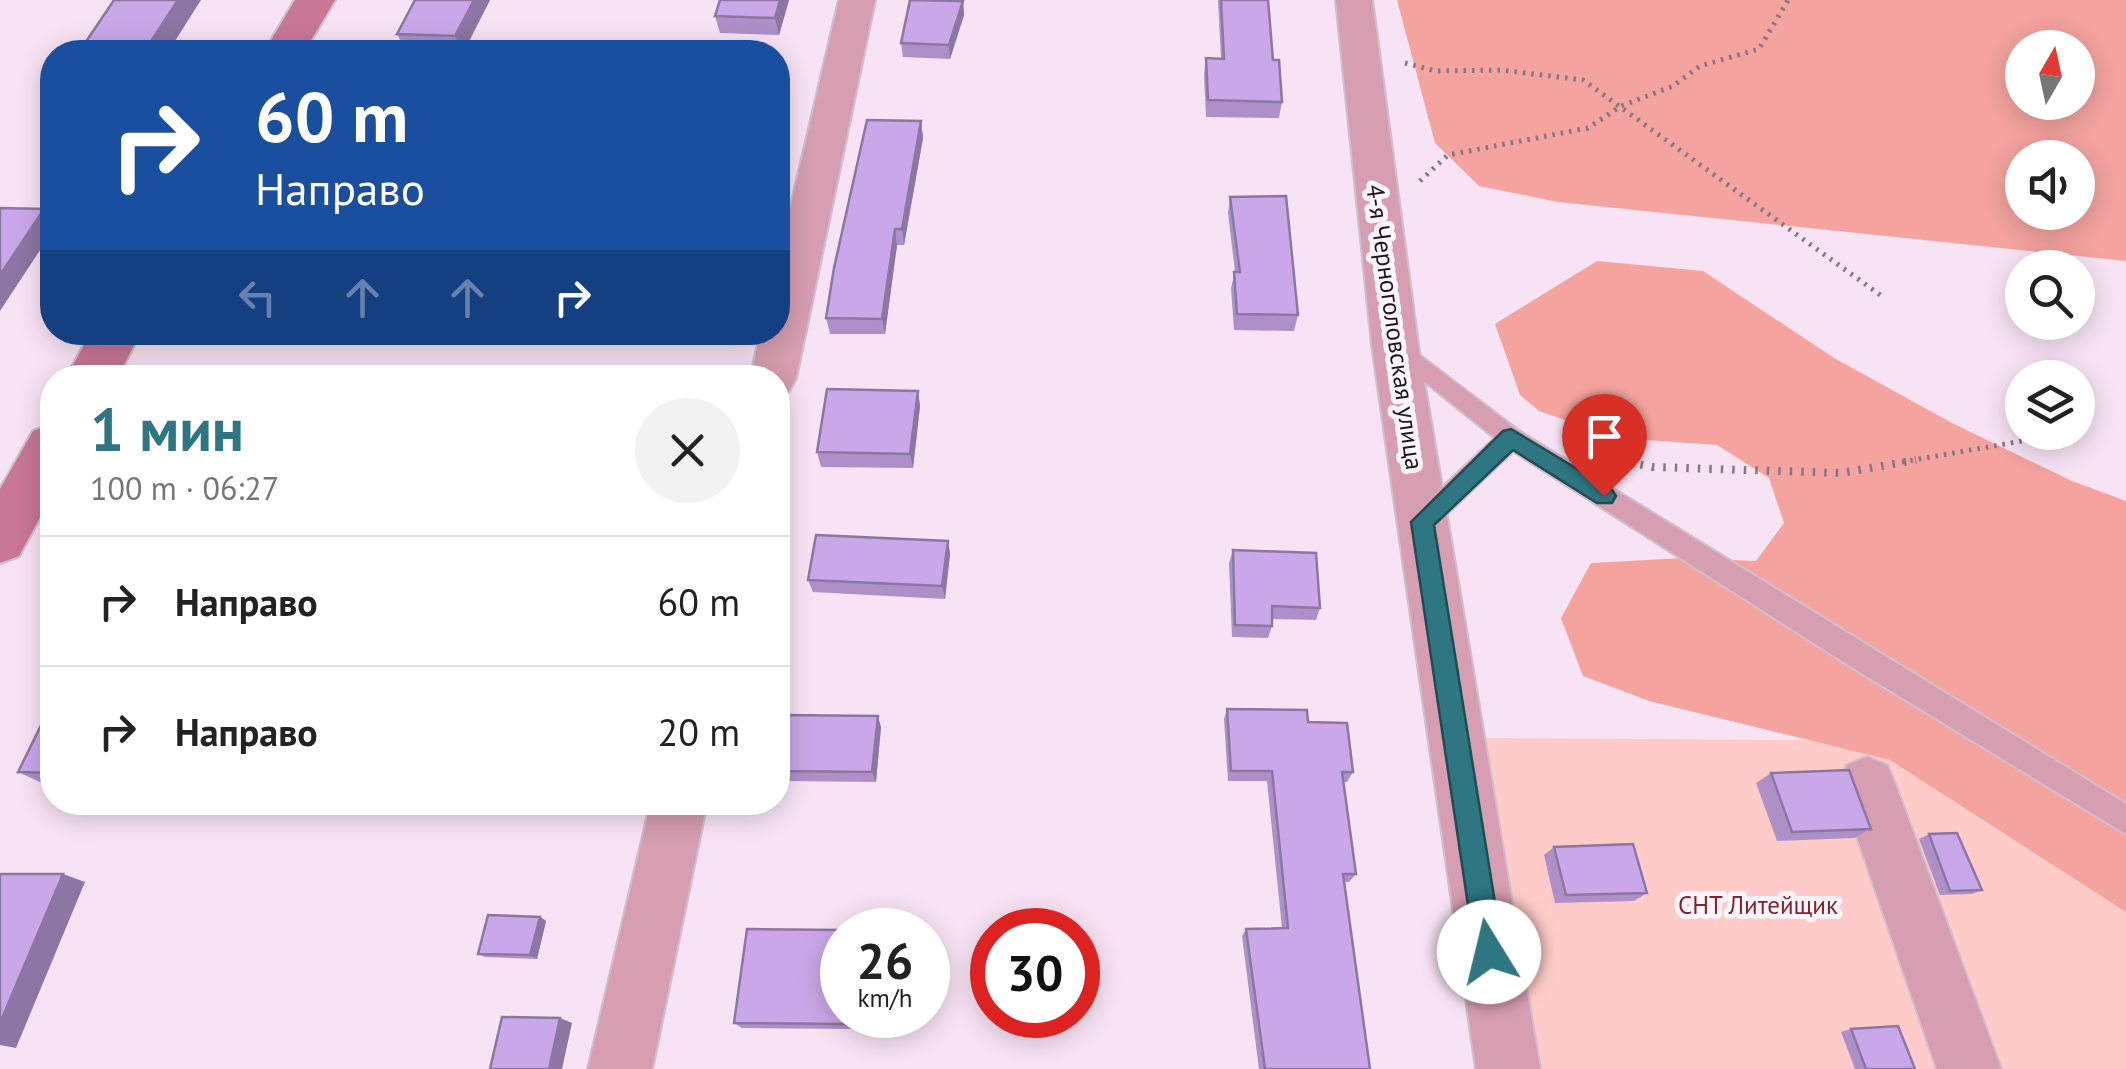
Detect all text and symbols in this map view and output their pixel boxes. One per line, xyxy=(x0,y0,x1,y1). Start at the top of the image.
north arrow xyxy=(2005,30,2095,120)
map controls xyxy=(2005,30,2095,450)
text: 60 m xyxy=(255,71,408,161)
icon: right xyxy=(90,80,220,210)
button: sound xyxy=(2005,140,2095,230)
text: Направо xyxy=(255,159,425,217)
street label: 4-я Черноголовская улица xyxy=(1359,182,1431,472)
button: search xyxy=(2005,250,2095,340)
icon: left xyxy=(230,270,285,325)
icon: ahead xyxy=(335,270,390,325)
icon: ahead xyxy=(440,270,495,325)
icon: right xyxy=(545,270,600,325)
button: layers xyxy=(2005,360,2095,450)
text: 1 мин xyxy=(90,390,244,468)
pin xyxy=(1562,394,1647,497)
button: close xyxy=(635,398,740,503)
icon: arrive xyxy=(1577,409,1632,464)
text: 100 m · 06:27 xyxy=(90,467,279,509)
icon: right xyxy=(90,574,145,629)
text: Направо xyxy=(175,577,318,626)
text: 60 m xyxy=(658,577,740,626)
icon: right xyxy=(90,704,145,759)
text: Направо xyxy=(175,707,318,756)
text: 20 m xyxy=(658,707,740,756)
park label: СНТ Литейщик xyxy=(1678,889,1838,921)
position arrow xyxy=(1437,900,1541,1004)
speed limit sign: 30 xyxy=(970,908,1100,1038)
text: 26 xyxy=(857,928,913,993)
text: km/h xyxy=(858,982,912,1014)

